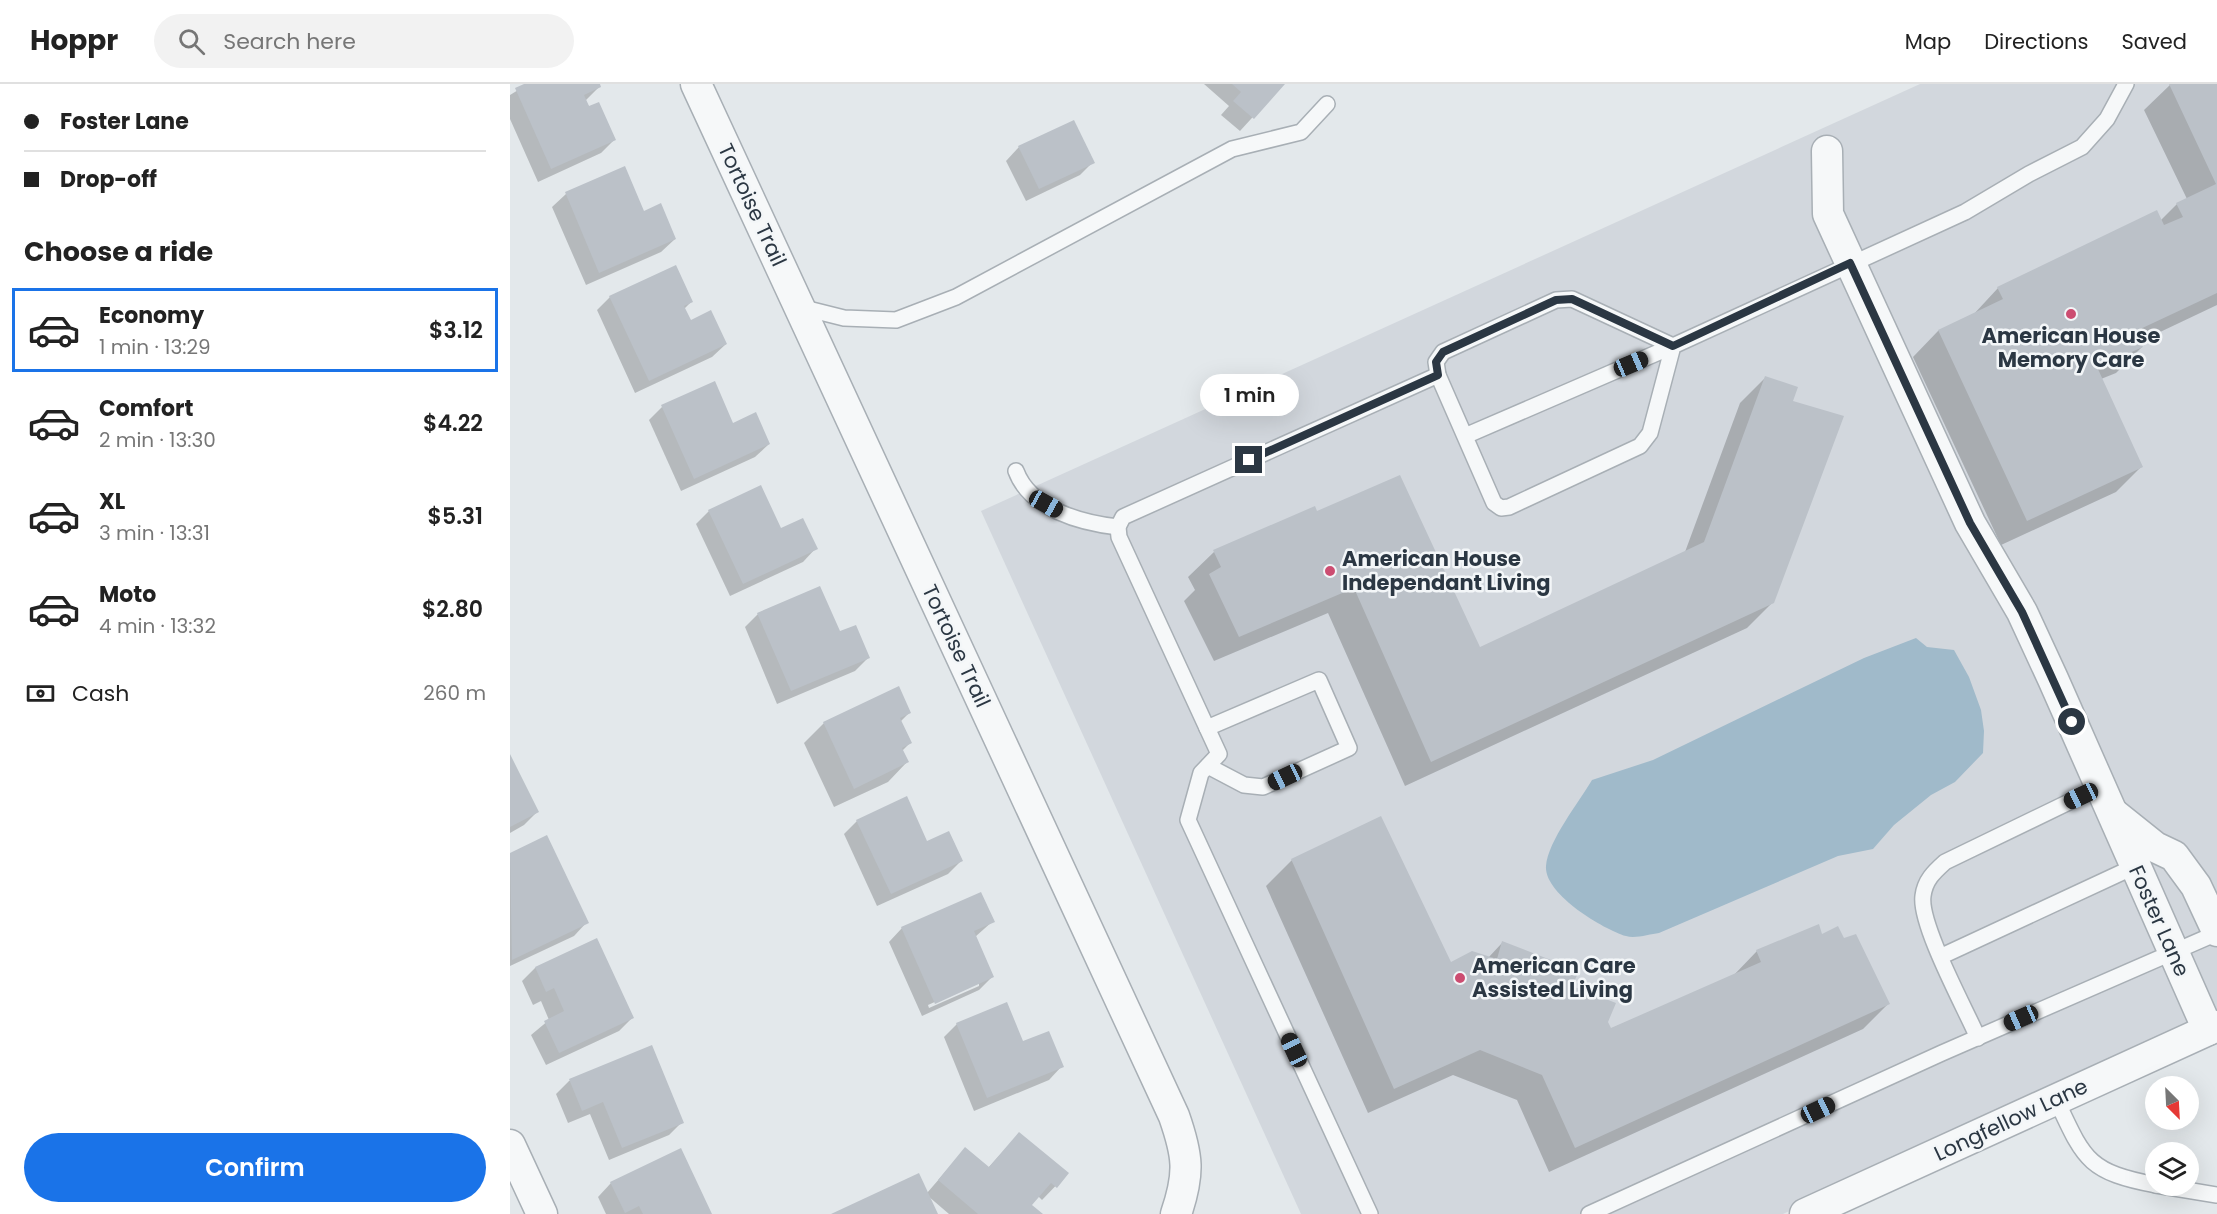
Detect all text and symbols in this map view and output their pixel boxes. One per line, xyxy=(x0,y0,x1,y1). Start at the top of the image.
search box xyxy=(154,14,574,68)
text: Hoppr xyxy=(30,21,118,60)
icon: search xyxy=(175,25,208,58)
text: Search here xyxy=(223,26,356,57)
text: Map xyxy=(1905,27,1951,56)
text: Directions xyxy=(1984,27,2088,56)
text: Saved xyxy=(2121,27,2187,56)
text: Foster Lane xyxy=(60,106,189,137)
street label: Tortoise Trail xyxy=(711,139,794,271)
text: Drop-off xyxy=(60,164,157,195)
text: Choose a ride xyxy=(24,233,213,270)
text: Economy xyxy=(99,300,204,331)
icon: car xyxy=(27,303,81,357)
marker: American House Memory Care xyxy=(2064,307,2078,321)
text: $3.12 xyxy=(429,315,483,346)
place label: American House Memory Care xyxy=(1982,321,2161,374)
text: 1 min · 13:29 xyxy=(99,333,211,361)
car xyxy=(1611,349,1651,379)
callout: 1 min xyxy=(1200,373,1299,415)
text: 1 min xyxy=(1224,381,1275,409)
text: Comfort xyxy=(99,393,193,424)
icon: car xyxy=(27,396,81,450)
text: $4.22 xyxy=(423,408,483,439)
text: 2 min · 13:30 xyxy=(99,426,216,454)
route end xyxy=(1235,446,1262,473)
text: XL xyxy=(99,486,125,517)
car xyxy=(1026,487,1066,521)
icon: car xyxy=(27,489,81,543)
text: $5.31 xyxy=(428,501,483,532)
text: 3 min · 13:31 xyxy=(99,519,210,547)
place label: American House Independant Living xyxy=(1342,544,1551,597)
marker: American House Independant Living xyxy=(1323,564,1337,578)
text: Moto xyxy=(99,579,156,610)
street label: Tortoise Trail xyxy=(915,580,998,712)
icon: car xyxy=(27,582,81,636)
text: $2.80 xyxy=(422,594,483,625)
text: 4 min · 13:32 xyxy=(99,612,216,640)
icon: cash xyxy=(24,677,57,710)
text: Cash xyxy=(72,678,129,709)
text: 260 m xyxy=(423,679,486,707)
route start xyxy=(2058,708,2085,735)
car xyxy=(1265,761,1305,793)
car xyxy=(2061,780,2101,812)
street label: Foster Lane xyxy=(2122,861,2197,981)
place label: American Care Assisted Living xyxy=(1472,951,1636,1004)
marker: American Care Assisted Living xyxy=(1453,971,1467,985)
car xyxy=(2001,1002,2041,1034)
car xyxy=(1278,1030,1310,1070)
street label: Longfellow Lane xyxy=(1929,1071,2092,1168)
north arrow xyxy=(2145,1076,2199,1130)
map controls xyxy=(2145,1076,2199,1196)
car xyxy=(1798,1094,1838,1126)
button: Confirm xyxy=(24,1133,486,1202)
button: layers xyxy=(2145,1142,2199,1196)

